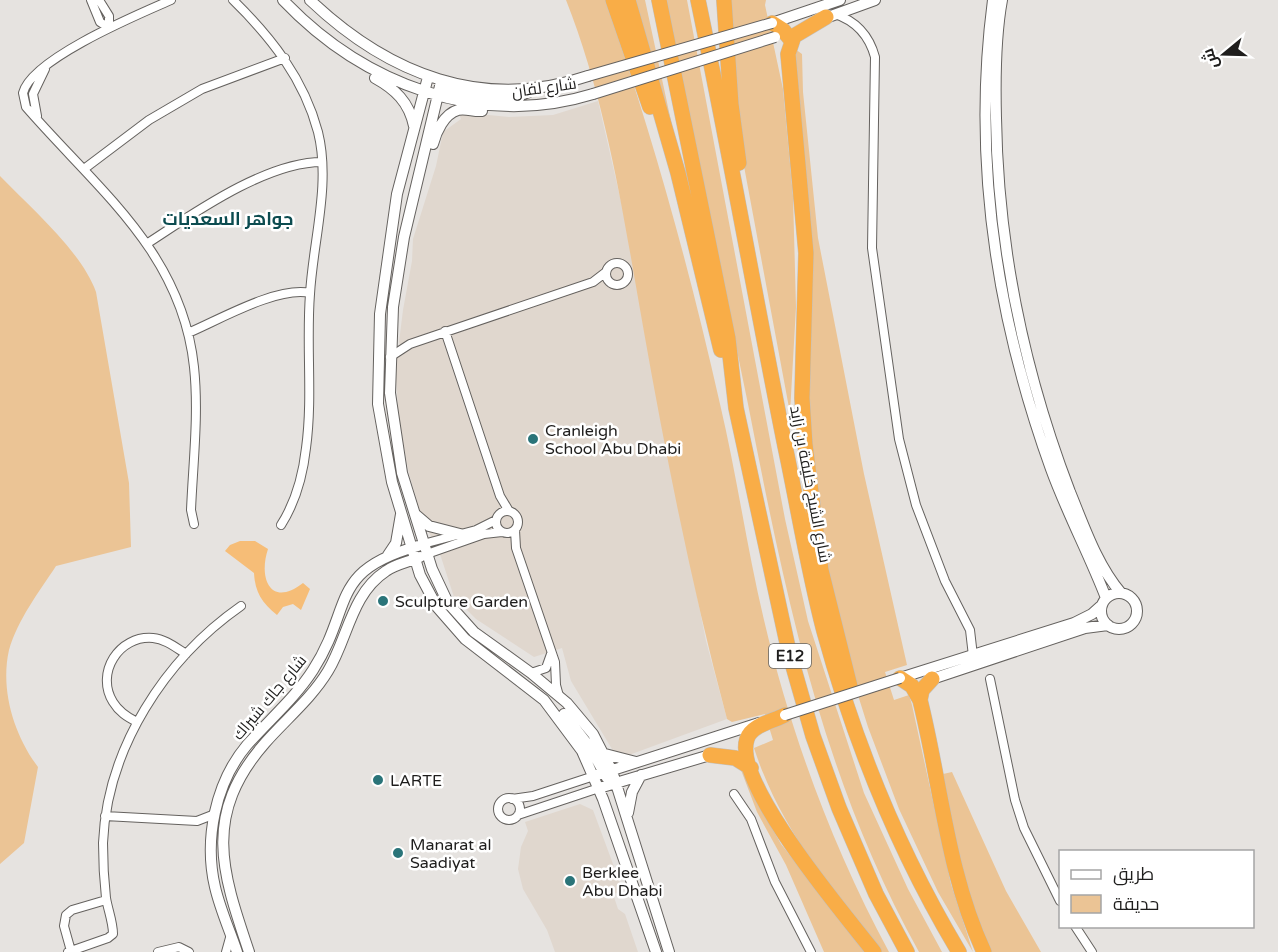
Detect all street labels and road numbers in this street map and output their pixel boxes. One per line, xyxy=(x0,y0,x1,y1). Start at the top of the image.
street label: شارع لفان xyxy=(510,74,578,103)
street label: شارع الشيخ خليفة بن زايد xyxy=(784,404,835,565)
road number: E12 xyxy=(769,644,811,668)
street label: شارع جاك شيراك xyxy=(228,651,312,745)

